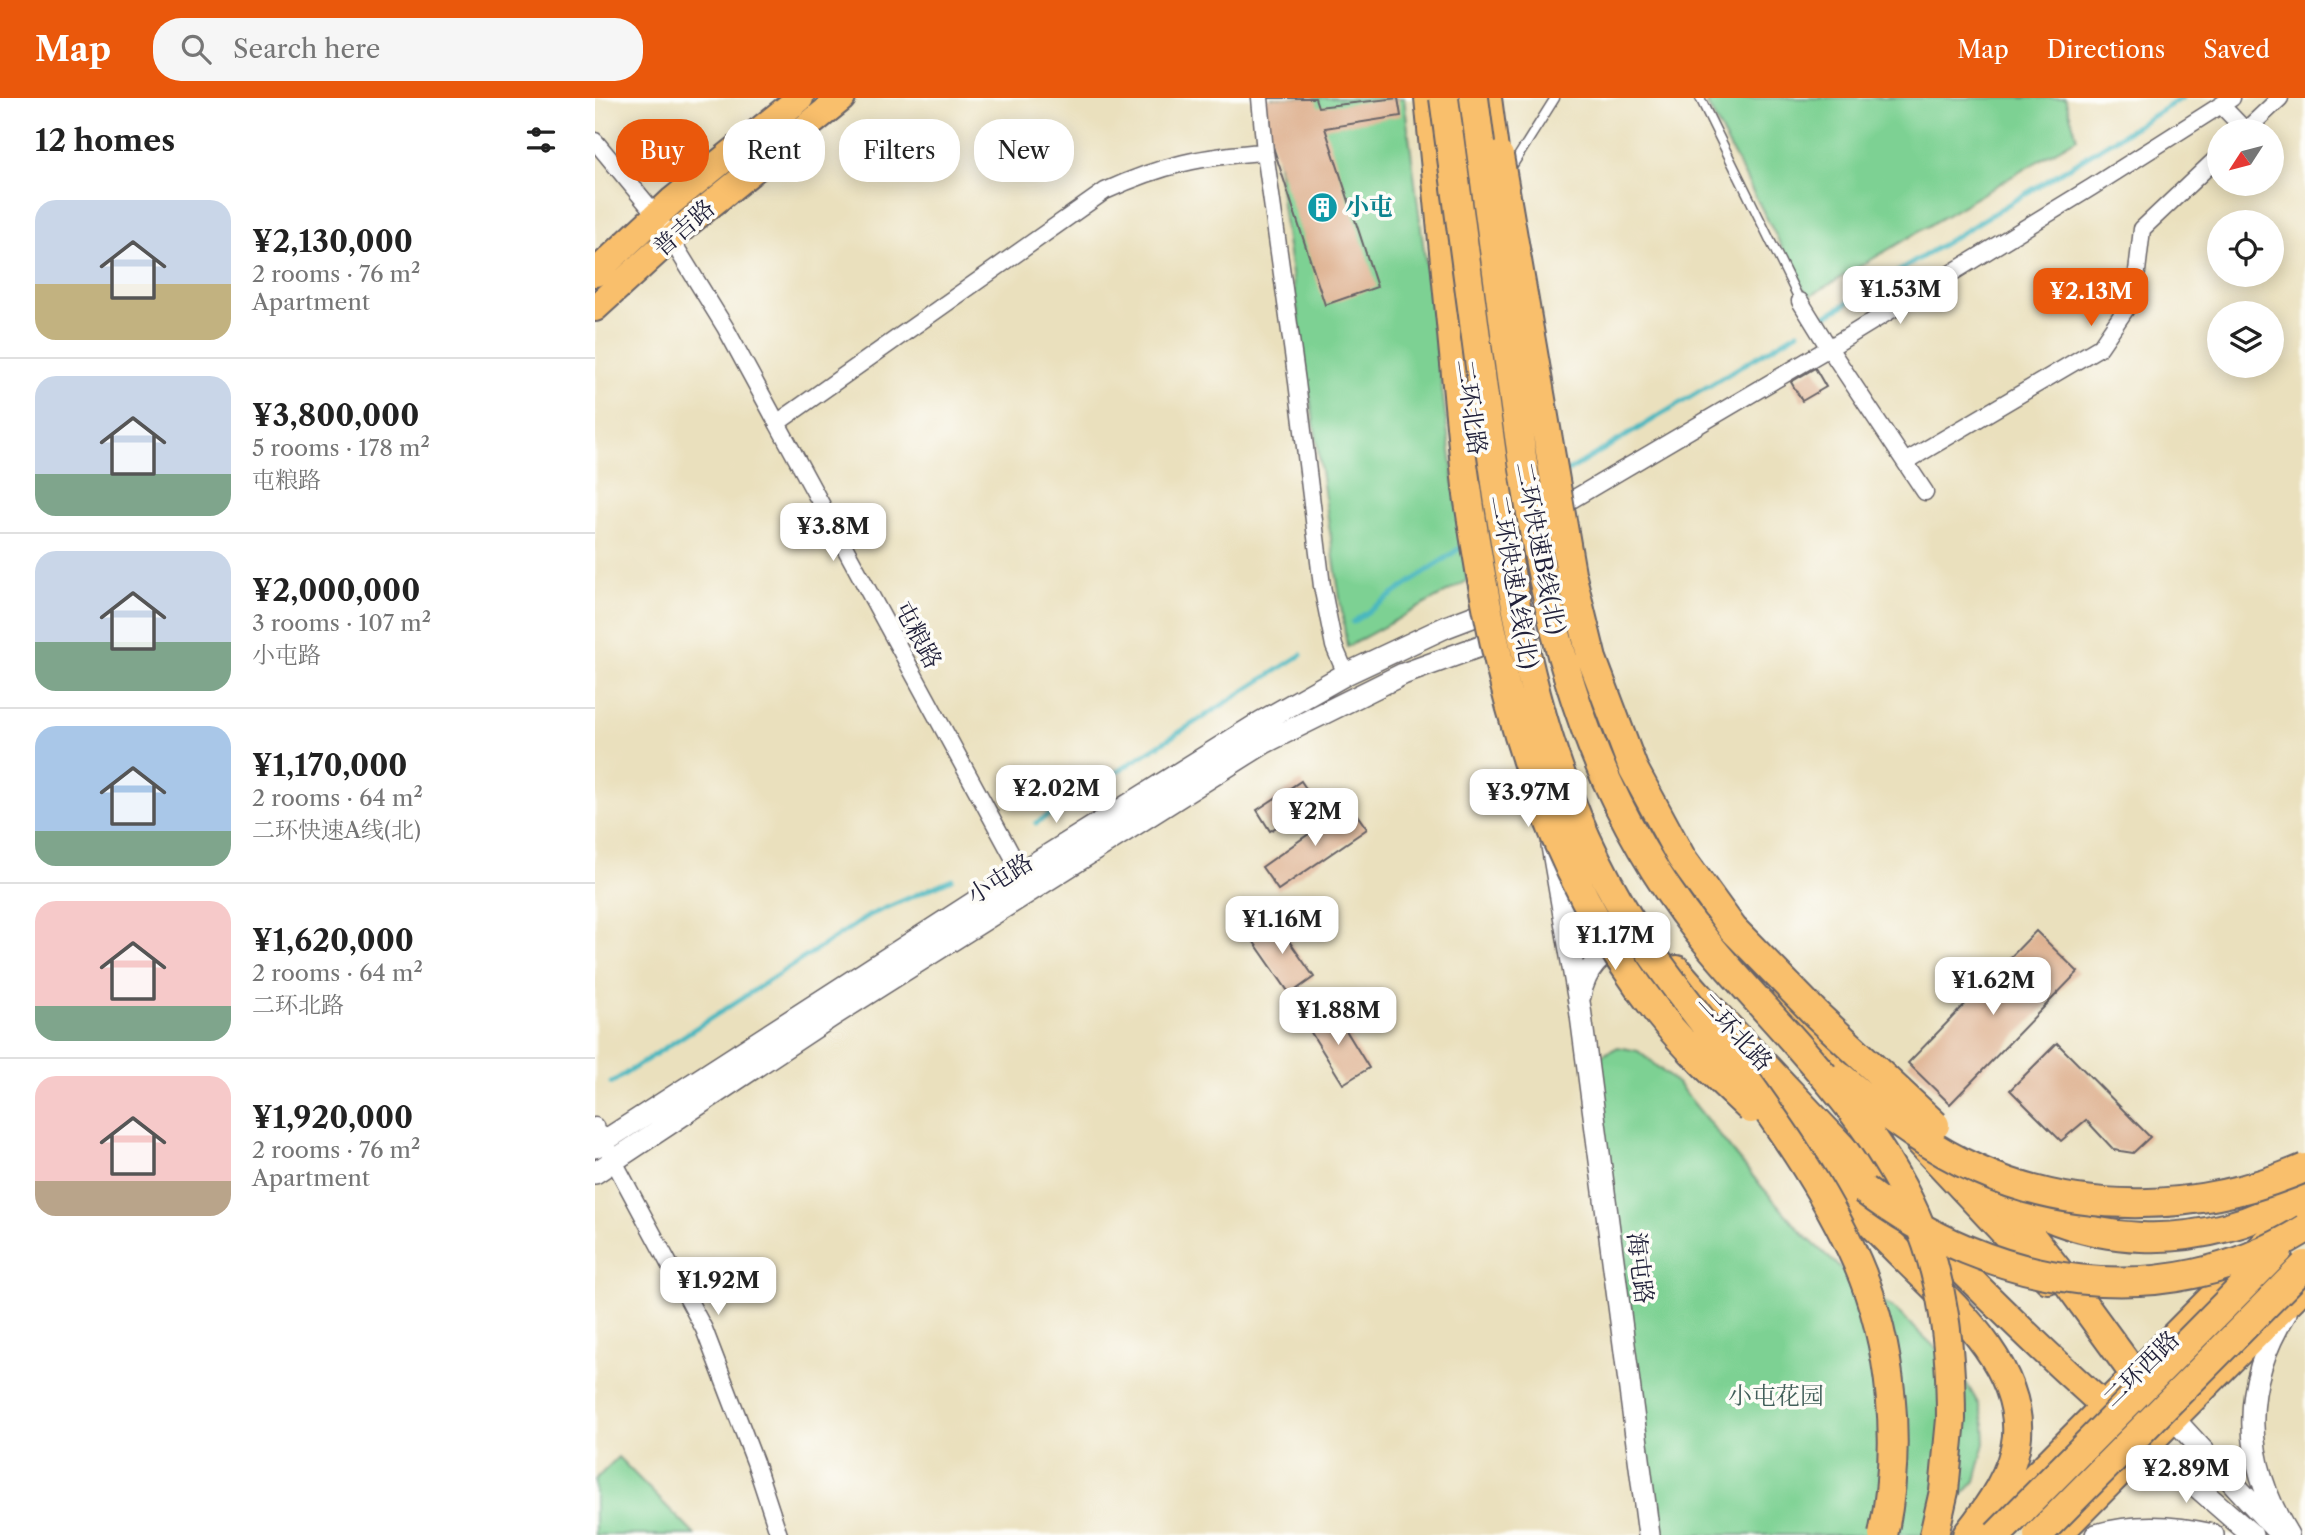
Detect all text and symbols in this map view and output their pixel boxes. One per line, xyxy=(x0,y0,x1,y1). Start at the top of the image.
search box xyxy=(153,18,643,81)
text: Map xyxy=(35,29,111,70)
icon: search xyxy=(177,30,215,68)
text: Search here xyxy=(233,33,380,65)
text: Map xyxy=(1957,35,2009,64)
text: Directions xyxy=(2047,35,2165,64)
text: Saved xyxy=(2203,35,2270,64)
chip: Buy xyxy=(616,119,709,182)
chip: Rent xyxy=(723,119,825,182)
chip: Filters xyxy=(839,119,960,182)
chip: New xyxy=(974,119,1074,182)
north arrow xyxy=(2207,119,2284,196)
map controls xyxy=(2207,119,2284,378)
icon: filters xyxy=(522,121,560,159)
text: 12 homes xyxy=(35,122,175,159)
building icon: 小屯 xyxy=(1305,190,1339,224)
place label: 小屯 xyxy=(1345,192,1393,221)
street label: 普吉路 xyxy=(647,193,720,262)
button: locate xyxy=(2207,210,2284,287)
text: ¥2,130,000 xyxy=(252,223,413,260)
icon: home xyxy=(91,228,175,312)
text: 2 rooms · 76 m² xyxy=(252,260,420,288)
pin: ¥1.53M xyxy=(1843,266,1957,326)
pin: ¥2.13M xyxy=(2034,268,2148,328)
text: ¥1.53M xyxy=(1859,275,1941,303)
text: ¥2.13M xyxy=(2049,277,2133,305)
text: Apartment xyxy=(252,288,370,316)
button: layers xyxy=(2207,301,2284,378)
street label: 二环北路 xyxy=(1450,357,1493,456)
text: ¥3,800,000 xyxy=(252,397,419,434)
icon: home xyxy=(91,404,175,488)
text: 5 rooms · 178 m² xyxy=(252,434,430,462)
street label: 二环快速B线(北) xyxy=(1510,459,1571,637)
text: 屯粮路 xyxy=(252,466,321,494)
street label: 二环快速A线(北) xyxy=(1485,493,1544,671)
pin: ¥3.8M xyxy=(784,504,882,563)
text: ¥3.8M xyxy=(796,512,870,540)
text: ¥2,000,000 xyxy=(252,572,420,609)
icon: home xyxy=(91,579,175,663)
street label: 屯粮路 xyxy=(889,596,948,673)
text: 3 rooms · 107 m² xyxy=(252,609,431,637)
text: 小屯路 xyxy=(252,641,321,669)
text: ¥1,170,000 xyxy=(252,747,407,784)
icon: home xyxy=(91,754,175,838)
pin: ¥2.02M xyxy=(999,766,1113,825)
pin: ¥3.97M xyxy=(1471,770,1585,829)
text: ¥2.02M xyxy=(1012,774,1100,802)
text: ¥3.97M xyxy=(1486,778,1570,806)
text: 2 rooms · 64 m² xyxy=(252,784,423,812)
pin: ¥2M xyxy=(1281,788,1349,848)
text: ¥2M xyxy=(1288,797,1342,825)
text: 二环快速A线(北) xyxy=(252,816,421,844)
street label: 小屯路 xyxy=(962,847,1038,910)
pin: ¥1.16M xyxy=(1225,896,1339,956)
text: ¥1.16M xyxy=(1242,905,1323,933)
pin: ¥1.17M xyxy=(1558,912,1672,972)
text: ¥1.17M xyxy=(1575,921,1655,949)
text: ¥1,620,000 xyxy=(252,922,414,959)
icon: home xyxy=(91,929,175,1013)
pin: ¥1.62M xyxy=(1936,958,2050,1017)
text: 2 rooms · 64 m² xyxy=(252,959,423,987)
text: ¥1.62M xyxy=(1951,966,2035,994)
street label: 二环北路 xyxy=(1692,987,1779,1077)
pin: ¥1.88M xyxy=(1281,988,1395,1047)
text: 二环北路 xyxy=(252,991,344,1019)
text: ¥1.88M xyxy=(1295,996,1381,1024)
text: ¥1,920,000 xyxy=(252,1099,413,1136)
icon: home xyxy=(91,1104,175,1188)
text: 2 rooms · 76 m² xyxy=(252,1136,420,1164)
text: Apartment xyxy=(252,1164,370,1192)
street label: 海屯路 xyxy=(1622,1230,1659,1305)
pin: ¥1.92M xyxy=(661,1258,775,1317)
text: ¥1.92M xyxy=(676,1266,760,1294)
street label: 二环西路 xyxy=(2096,1324,2185,1413)
park label: 小屯花园 xyxy=(1728,1381,1824,1410)
pin: ¥2.89M xyxy=(2129,1446,2243,1505)
text: ¥2.89M xyxy=(2142,1454,2230,1482)

